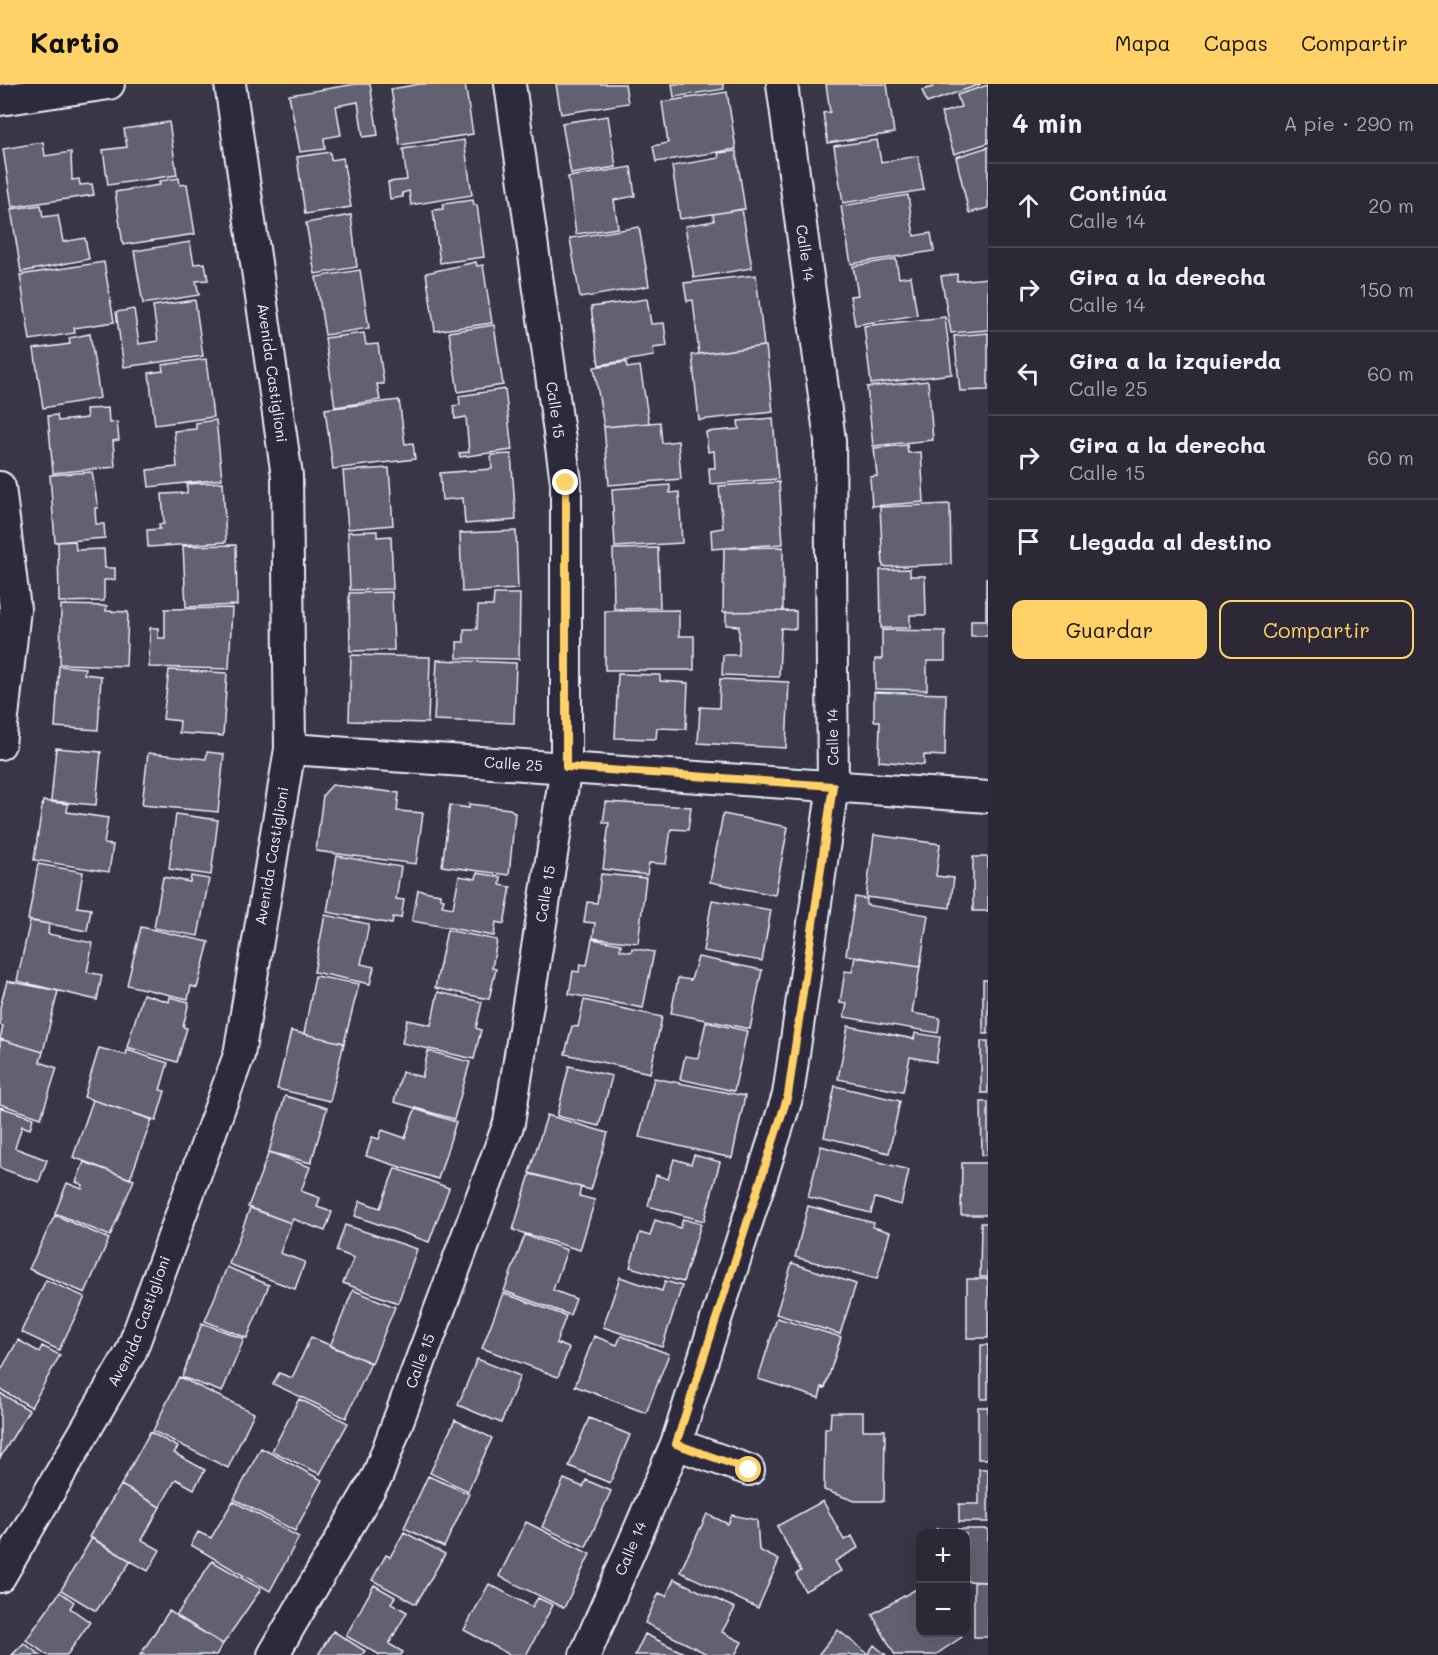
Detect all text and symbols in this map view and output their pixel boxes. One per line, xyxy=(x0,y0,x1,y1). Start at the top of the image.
text: Kartio xyxy=(30,24,119,60)
text: Mapa xyxy=(1115,29,1171,56)
text: Capas xyxy=(1204,29,1268,56)
text: Compartir xyxy=(1301,29,1408,56)
text: 4 min xyxy=(1012,106,1082,140)
text: A pie · 290 m xyxy=(1284,110,1414,136)
text: Continúa xyxy=(1069,178,1167,207)
icon: ahead xyxy=(1012,189,1045,222)
text: 20 m xyxy=(1368,192,1414,218)
text: Calle 14 xyxy=(1069,207,1145,233)
street label: Calle 14 xyxy=(792,223,820,283)
text: Gira a la derecha xyxy=(1069,262,1266,291)
icon: right xyxy=(1012,273,1045,306)
text: 150 m xyxy=(1359,276,1414,302)
text: Calle 14 xyxy=(1069,291,1145,317)
street label: Avenida Castiglioni xyxy=(253,302,293,444)
text: Gira a la izquierda xyxy=(1069,346,1281,375)
icon: left xyxy=(1012,357,1045,390)
text: 60 m xyxy=(1367,360,1414,386)
text: Calle 25 xyxy=(1069,375,1147,401)
street label: Calle 15 xyxy=(542,380,570,440)
text: Gira a la derecha xyxy=(1069,430,1266,459)
icon: right xyxy=(1012,441,1045,474)
text: 60 m xyxy=(1367,444,1414,470)
text: Calle 15 xyxy=(1069,459,1145,485)
route end xyxy=(552,469,578,495)
icon: arrive xyxy=(1012,525,1045,558)
text: Llegada al destino xyxy=(1069,527,1271,556)
button: Guardar xyxy=(1012,600,1207,659)
button: Compartir xyxy=(1219,600,1414,659)
street label: Calle 14 xyxy=(821,708,842,766)
street label: Calle 25 xyxy=(484,751,544,775)
street label: Avenida Castiglioni xyxy=(250,785,293,927)
street label: Calle 15 xyxy=(530,864,559,924)
street label: Avenida Castiglioni xyxy=(102,1253,174,1390)
street label: Calle 15 xyxy=(400,1330,439,1391)
route start xyxy=(735,1456,761,1482)
street label: Calle 14 xyxy=(610,1518,651,1578)
map controls xyxy=(916,1529,970,1637)
button: + xyxy=(916,1529,970,1583)
button: − xyxy=(916,1583,970,1637)

